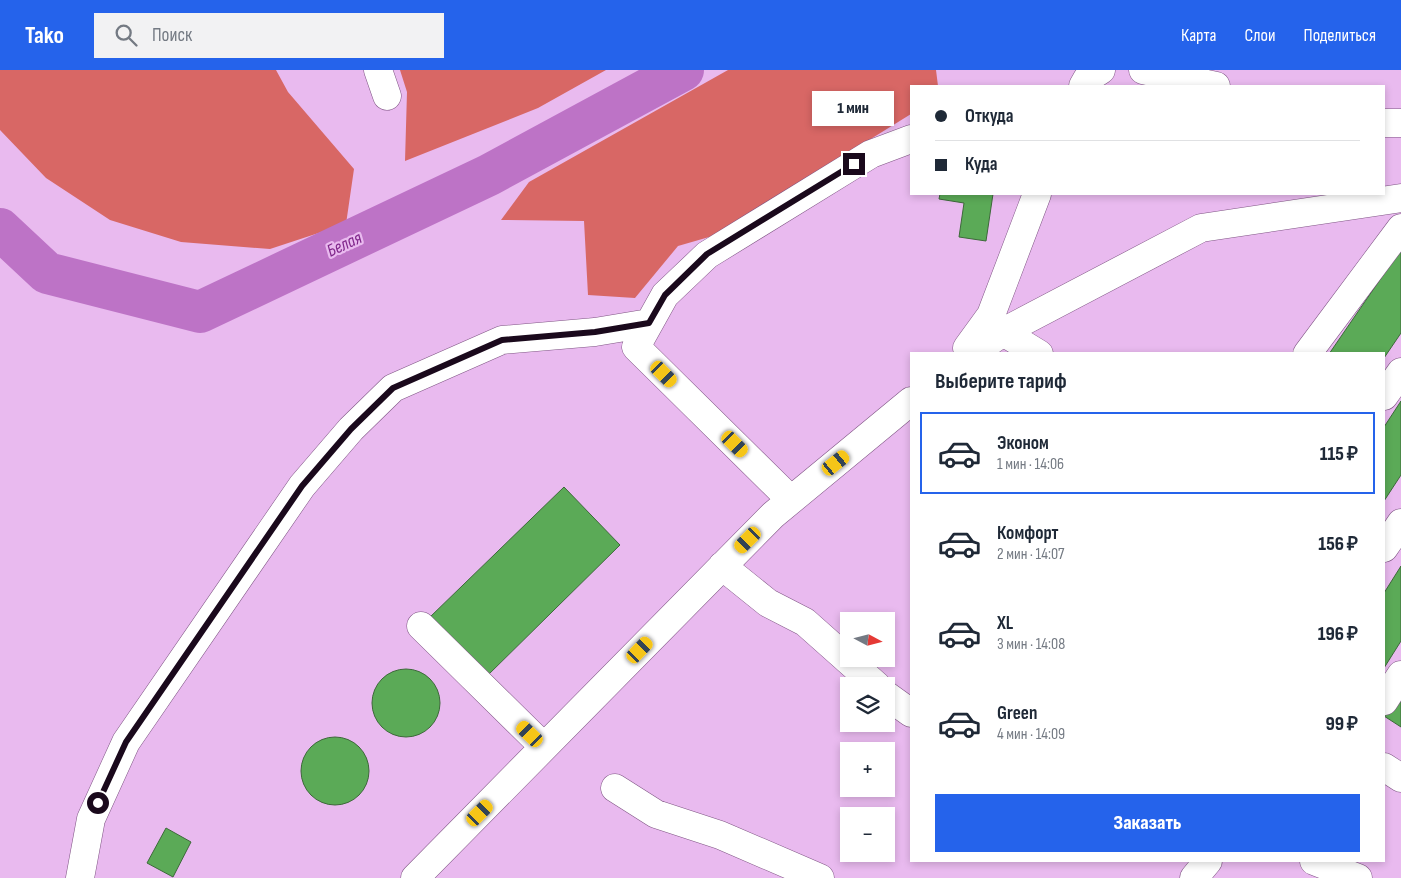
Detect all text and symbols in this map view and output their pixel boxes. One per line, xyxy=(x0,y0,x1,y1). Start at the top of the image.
search box xyxy=(94,13,444,58)
text: Tako xyxy=(25,21,64,50)
icon: search xyxy=(112,21,140,49)
text: Поиск xyxy=(152,24,192,47)
text: Карта xyxy=(1181,25,1217,46)
text: Слои xyxy=(1245,25,1276,46)
text: Поделиться xyxy=(1304,25,1376,46)
callout: 1 мин xyxy=(813,92,895,126)
text: 1 мин xyxy=(837,99,869,118)
text: Откуда xyxy=(965,105,1014,128)
route end xyxy=(843,153,865,175)
text: Куда xyxy=(965,153,998,176)
water label: Белая xyxy=(323,227,365,262)
car xyxy=(648,358,679,390)
text: Выберите тариф xyxy=(935,368,1067,395)
car xyxy=(719,428,750,460)
icon: car xyxy=(937,431,982,476)
text: Эконом xyxy=(997,432,1049,455)
text: 115 ₽ xyxy=(1320,443,1358,466)
car xyxy=(819,448,852,478)
text: 1 мин · 14:06 xyxy=(997,455,1064,474)
icon: car xyxy=(937,521,982,566)
text: Комфорт xyxy=(997,522,1059,545)
car xyxy=(732,524,763,556)
text: 156 ₽ xyxy=(1318,533,1358,556)
text: 2 мин · 14:07 xyxy=(997,545,1064,564)
icon: car xyxy=(937,611,982,656)
north arrow xyxy=(840,612,895,668)
map controls xyxy=(840,612,895,862)
text: XL xyxy=(997,612,1013,635)
text: 196 ₽ xyxy=(1318,623,1358,646)
car xyxy=(624,634,655,666)
text: 3 мин · 14:08 xyxy=(997,635,1065,654)
button: layers xyxy=(840,677,895,732)
icon: car xyxy=(937,701,982,746)
text: Green xyxy=(997,702,1037,725)
text: 99 ₽ xyxy=(1325,713,1358,736)
car xyxy=(513,718,546,750)
text: 4 мин · 14:09 xyxy=(997,725,1065,744)
button: + xyxy=(840,742,895,797)
route start xyxy=(87,792,109,814)
button: Заказать xyxy=(935,794,1360,852)
car xyxy=(464,797,495,829)
button: − xyxy=(840,807,895,862)

